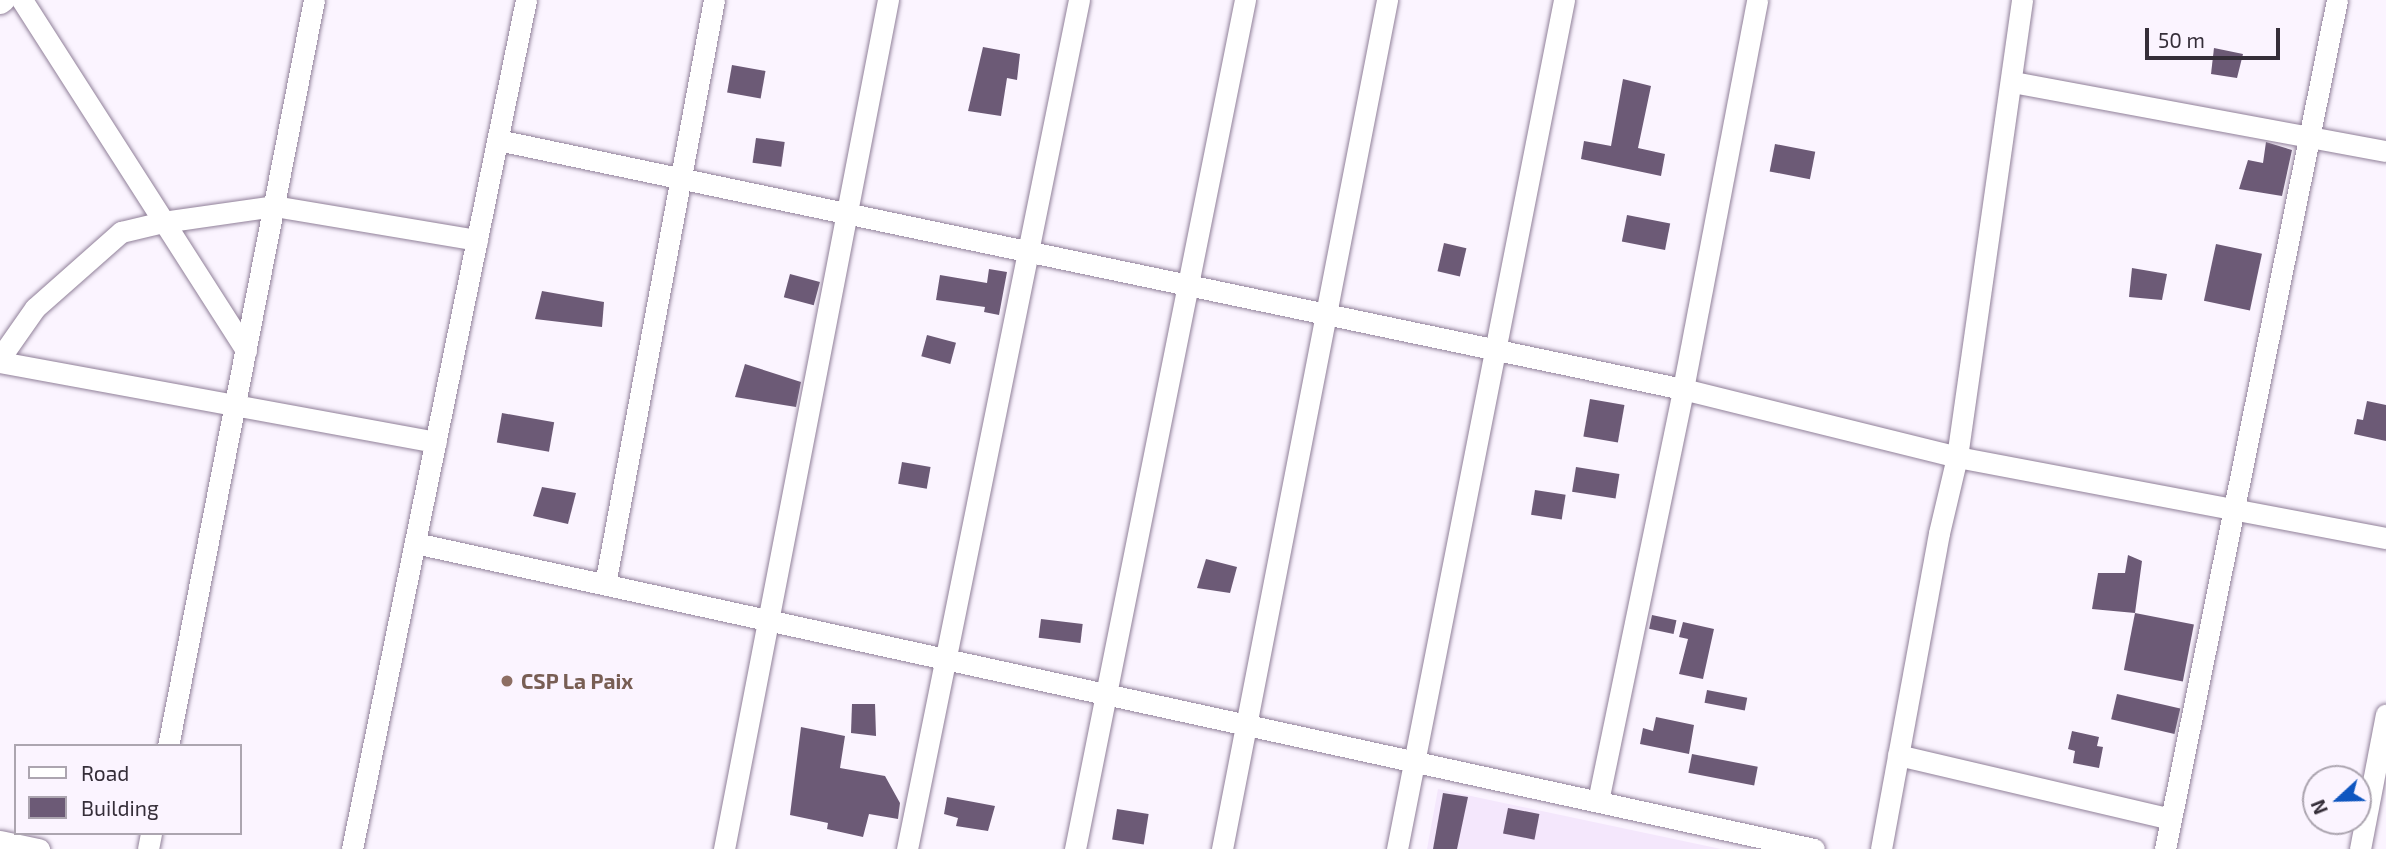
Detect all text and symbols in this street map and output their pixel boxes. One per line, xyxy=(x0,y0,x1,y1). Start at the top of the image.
scale bar xyxy=(2148,14,2283,58)
text: 50 m xyxy=(2158,27,2205,52)
place label: CSP La Paix xyxy=(521,668,633,694)
marker: CSP La Paix xyxy=(499,673,515,689)
legend xyxy=(14,744,242,835)
text: Road xyxy=(81,760,129,785)
north arrow xyxy=(2302,765,2372,835)
text: Building xyxy=(81,795,159,820)
text: N xyxy=(2306,797,2332,818)

